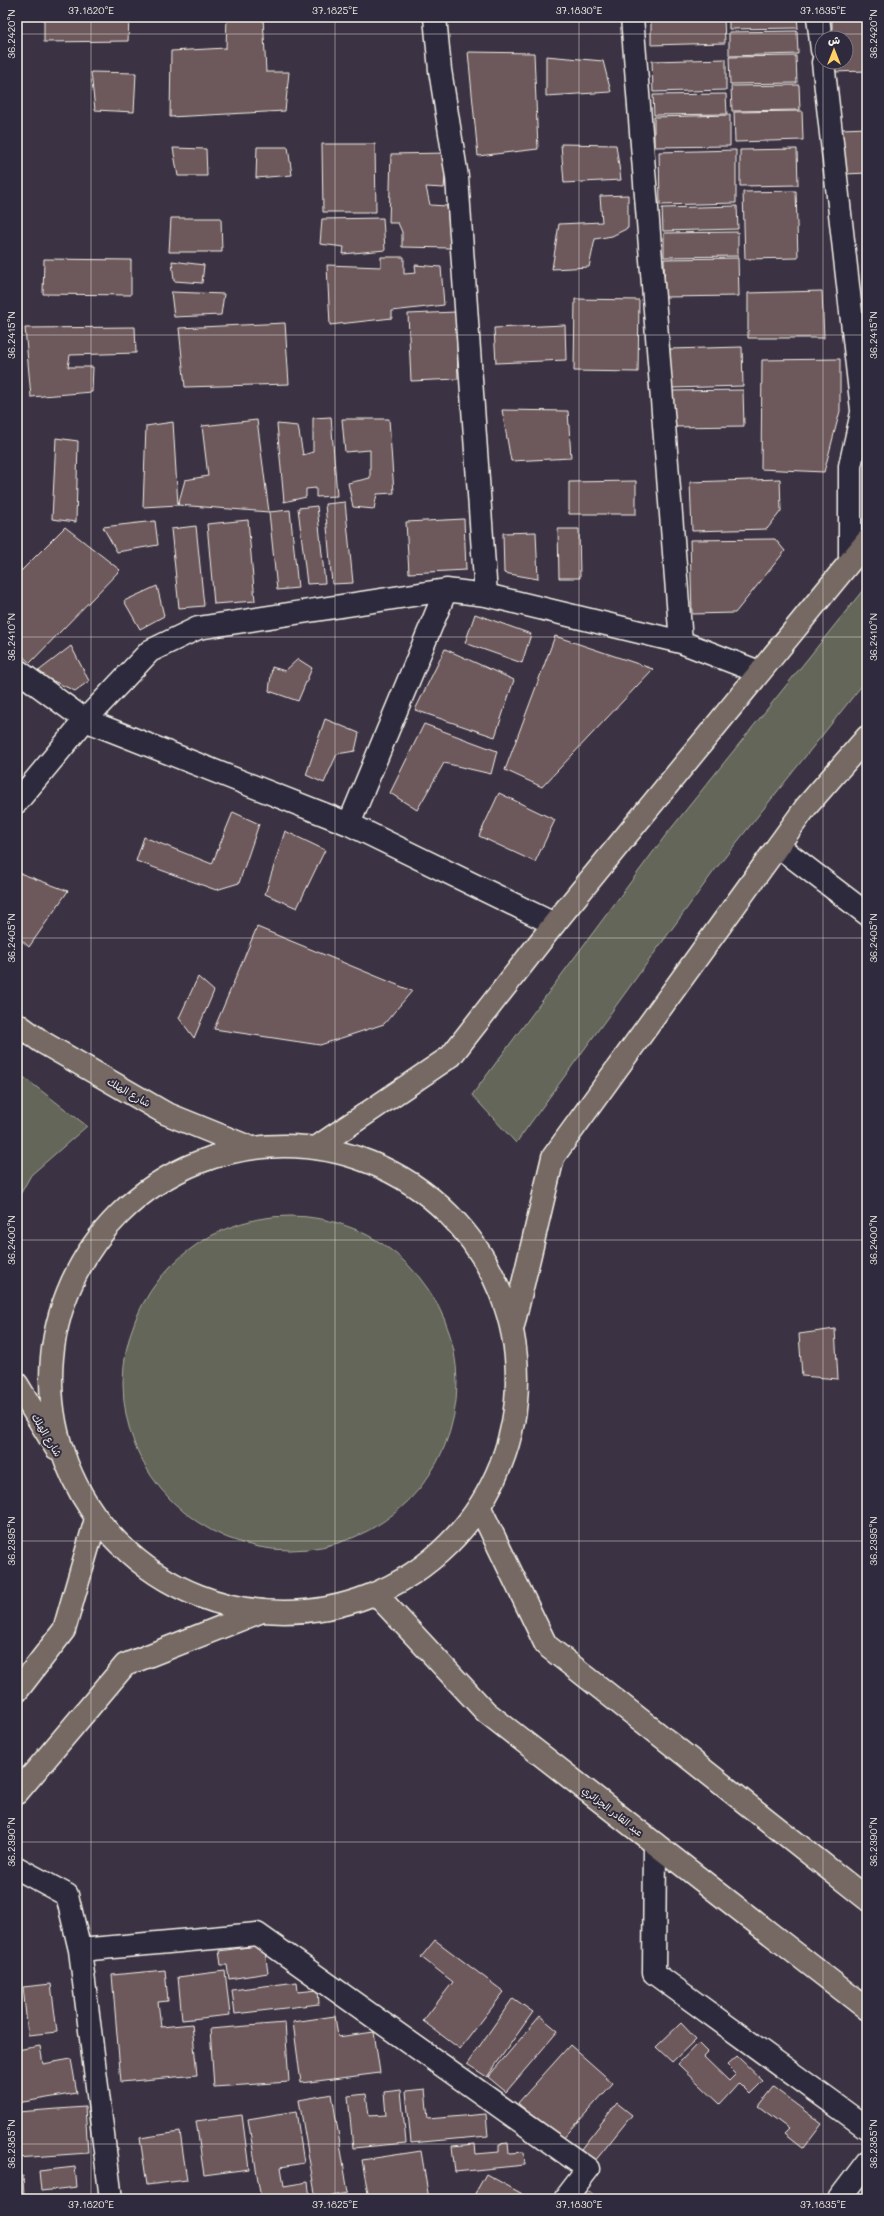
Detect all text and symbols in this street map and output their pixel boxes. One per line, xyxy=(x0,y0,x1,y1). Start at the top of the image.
text: 37.1820°E xyxy=(68,3,114,17)
text: 37.1825°E xyxy=(312,3,358,17)
text: 37.1830°E xyxy=(556,3,603,17)
text: 37.1835°E xyxy=(800,3,846,17)
text: 36.2420°N xyxy=(4,9,18,59)
text: 36.2420°N xyxy=(866,9,880,59)
north arrow xyxy=(814,30,854,70)
text: ش xyxy=(828,32,840,47)
text: 36.2415°N xyxy=(4,311,18,359)
text: 36.2415°N xyxy=(866,311,880,359)
text: 36.2410°N xyxy=(4,613,18,661)
text: 36.2410°N xyxy=(866,613,880,661)
text: 36.2405°N xyxy=(4,913,18,963)
text: 36.2405°N xyxy=(866,913,880,963)
street label: شارع الهلك xyxy=(104,1074,153,1111)
text: 36.2400°N xyxy=(4,1215,18,1265)
text: 36.2400°N xyxy=(866,1215,880,1265)
street label: شارع الهلك xyxy=(28,1411,65,1460)
text: 36.2395°N xyxy=(4,1516,18,1566)
text: 36.2395°N xyxy=(866,1516,880,1566)
street label: عبد القادر الجزائري xyxy=(579,1783,646,1841)
text: 36.2390°N xyxy=(4,1817,18,1867)
text: 36.2390°N xyxy=(866,1817,880,1867)
text: 36.2385°N xyxy=(4,2119,18,2169)
text: 36.2385°N xyxy=(866,2119,880,2169)
text: 37.1820°E xyxy=(68,2197,114,2211)
text: 37.1825°E xyxy=(312,2197,358,2211)
text: 37.1830°E xyxy=(556,2197,603,2211)
text: 37.1835°E xyxy=(800,2197,846,2211)

